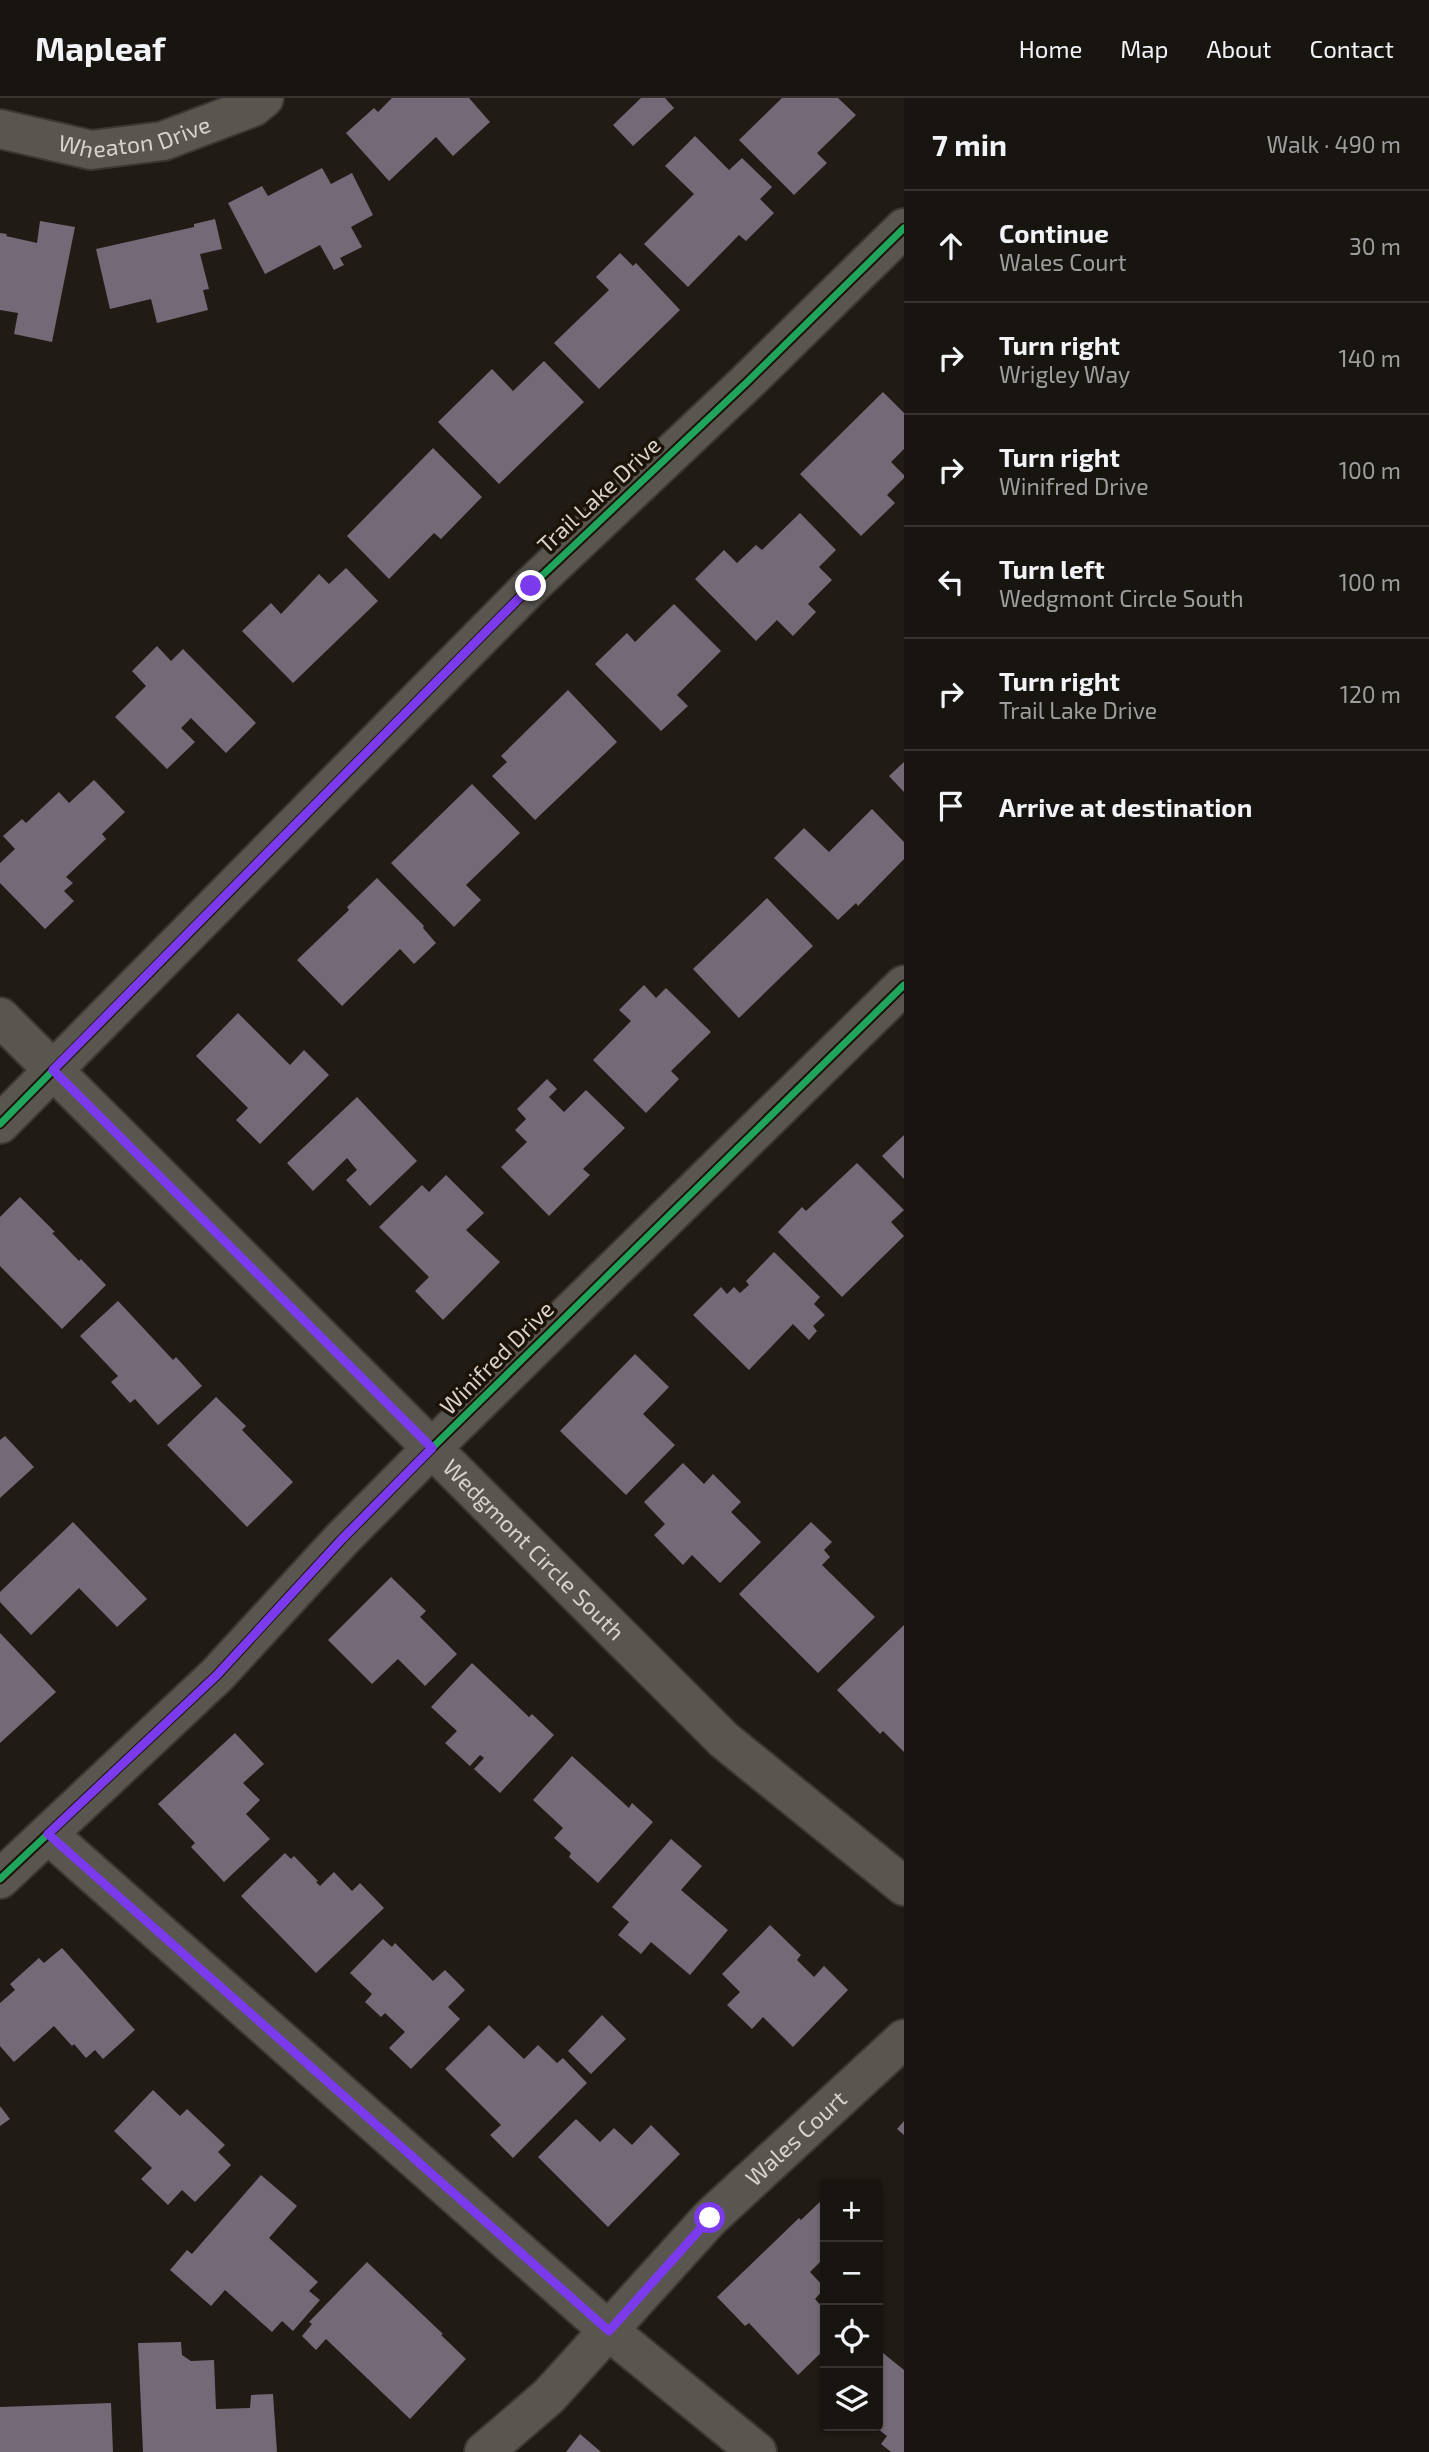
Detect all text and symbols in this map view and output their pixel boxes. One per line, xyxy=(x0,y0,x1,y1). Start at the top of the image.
text: Mapleaf xyxy=(35,28,165,68)
text: Home xyxy=(1019,34,1082,63)
text: Map xyxy=(1120,34,1168,63)
text: About xyxy=(1206,34,1272,63)
text: Contact xyxy=(1310,34,1394,63)
street label: Wheaton Drive xyxy=(56,109,214,163)
text: 7 min xyxy=(932,126,1007,162)
text: Walk · 490 m xyxy=(1266,130,1401,158)
text: Continue xyxy=(999,217,1109,248)
icon: ahead xyxy=(932,227,970,265)
text: 30 m xyxy=(1349,232,1401,260)
text: Wales Court xyxy=(999,248,1126,276)
text: Turn right xyxy=(999,329,1120,360)
icon: right xyxy=(932,339,970,377)
text: 140 m xyxy=(1339,344,1401,372)
text: Wrigley Way xyxy=(999,360,1130,388)
street label: Trail Lake Drive xyxy=(531,430,666,558)
text: Turn right xyxy=(999,441,1120,472)
icon: right xyxy=(932,451,970,489)
text: 100 m xyxy=(1339,456,1401,484)
text: Winifred Drive xyxy=(999,472,1149,500)
text: Turn left xyxy=(999,553,1105,584)
icon: left xyxy=(932,563,970,601)
text: 100 m xyxy=(1339,568,1401,596)
route end xyxy=(515,570,546,601)
text: Wedgmont Circle South xyxy=(999,584,1244,612)
text: Turn right xyxy=(999,665,1120,696)
icon: right xyxy=(932,675,970,713)
text: 120 m xyxy=(1340,680,1401,708)
text: Trail Lake Drive xyxy=(999,696,1157,724)
icon: arrive xyxy=(932,787,970,825)
text: Arrive at destination xyxy=(999,791,1252,822)
street label: Winifred Drive xyxy=(434,1295,559,1420)
street label: Wedgmont Circle South xyxy=(438,1453,631,1646)
street label: Wales Court xyxy=(739,2084,852,2191)
map controls xyxy=(820,2179,883,2431)
button: + xyxy=(820,2179,883,2242)
route start xyxy=(694,2202,725,2233)
button: − xyxy=(820,2242,883,2305)
button: locate xyxy=(820,2305,883,2368)
button: layers xyxy=(820,2368,883,2431)

